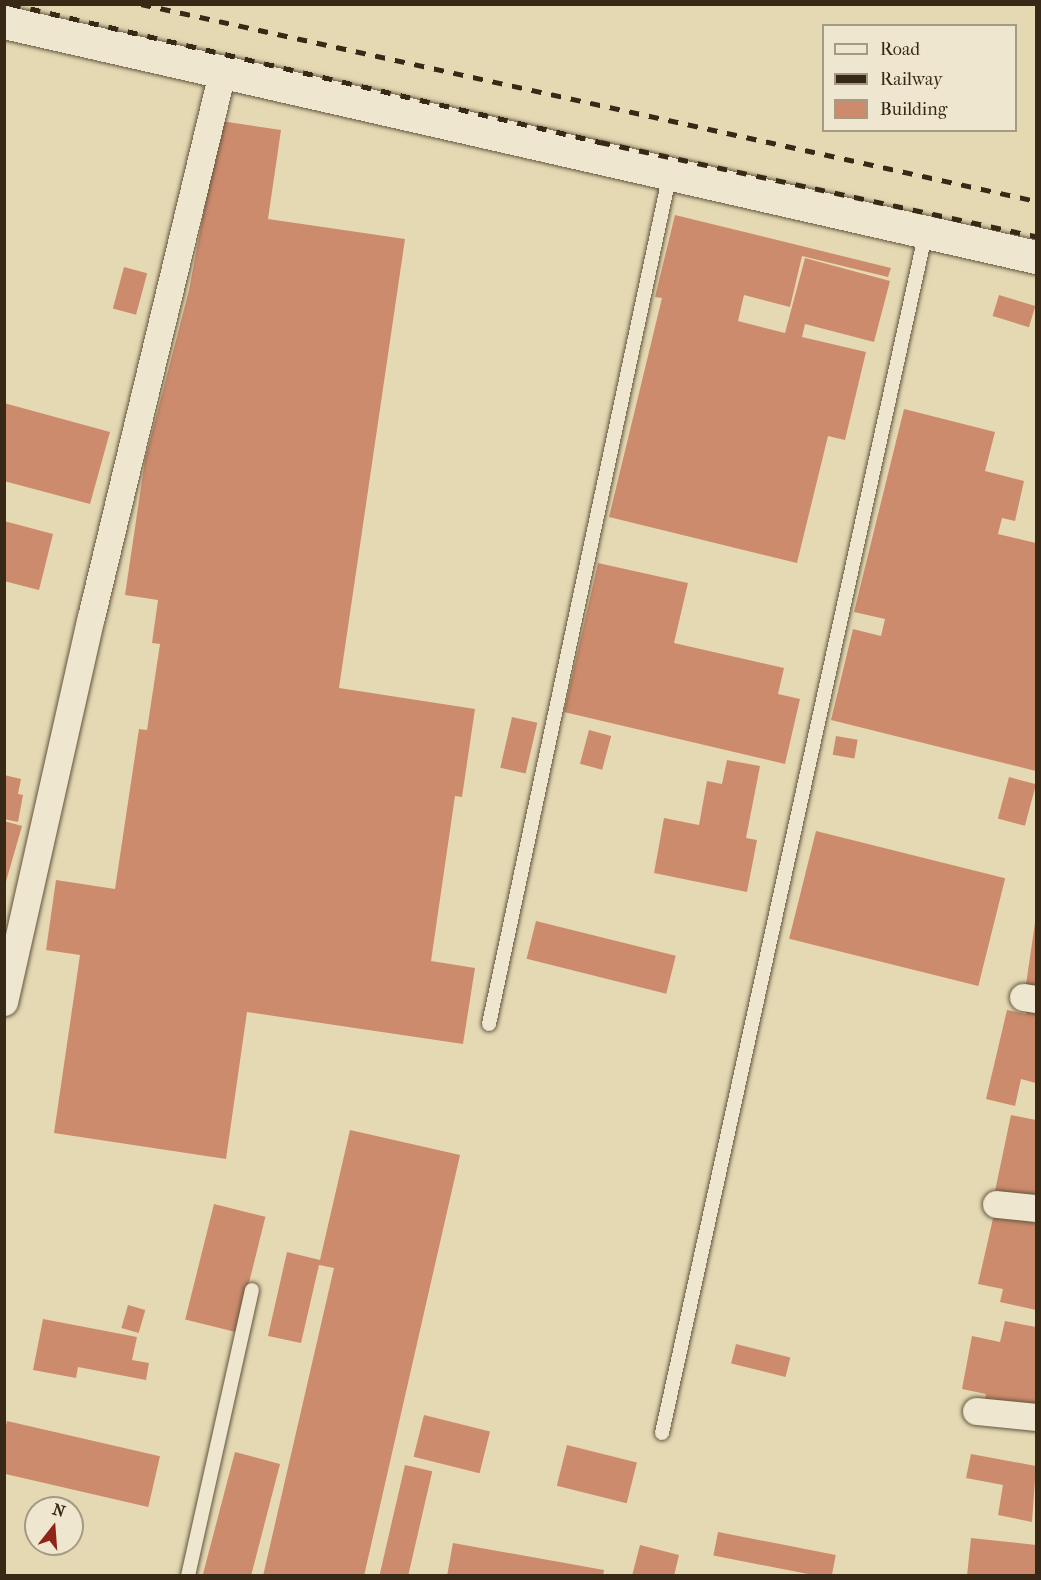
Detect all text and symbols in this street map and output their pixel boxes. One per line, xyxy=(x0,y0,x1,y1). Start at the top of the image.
legend xyxy=(822,24,1017,132)
text: Road xyxy=(880,39,920,60)
text: Railway xyxy=(880,69,943,90)
text: Building xyxy=(880,99,947,120)
north arrow xyxy=(24,1496,84,1556)
text: N xyxy=(50,1499,67,1521)

